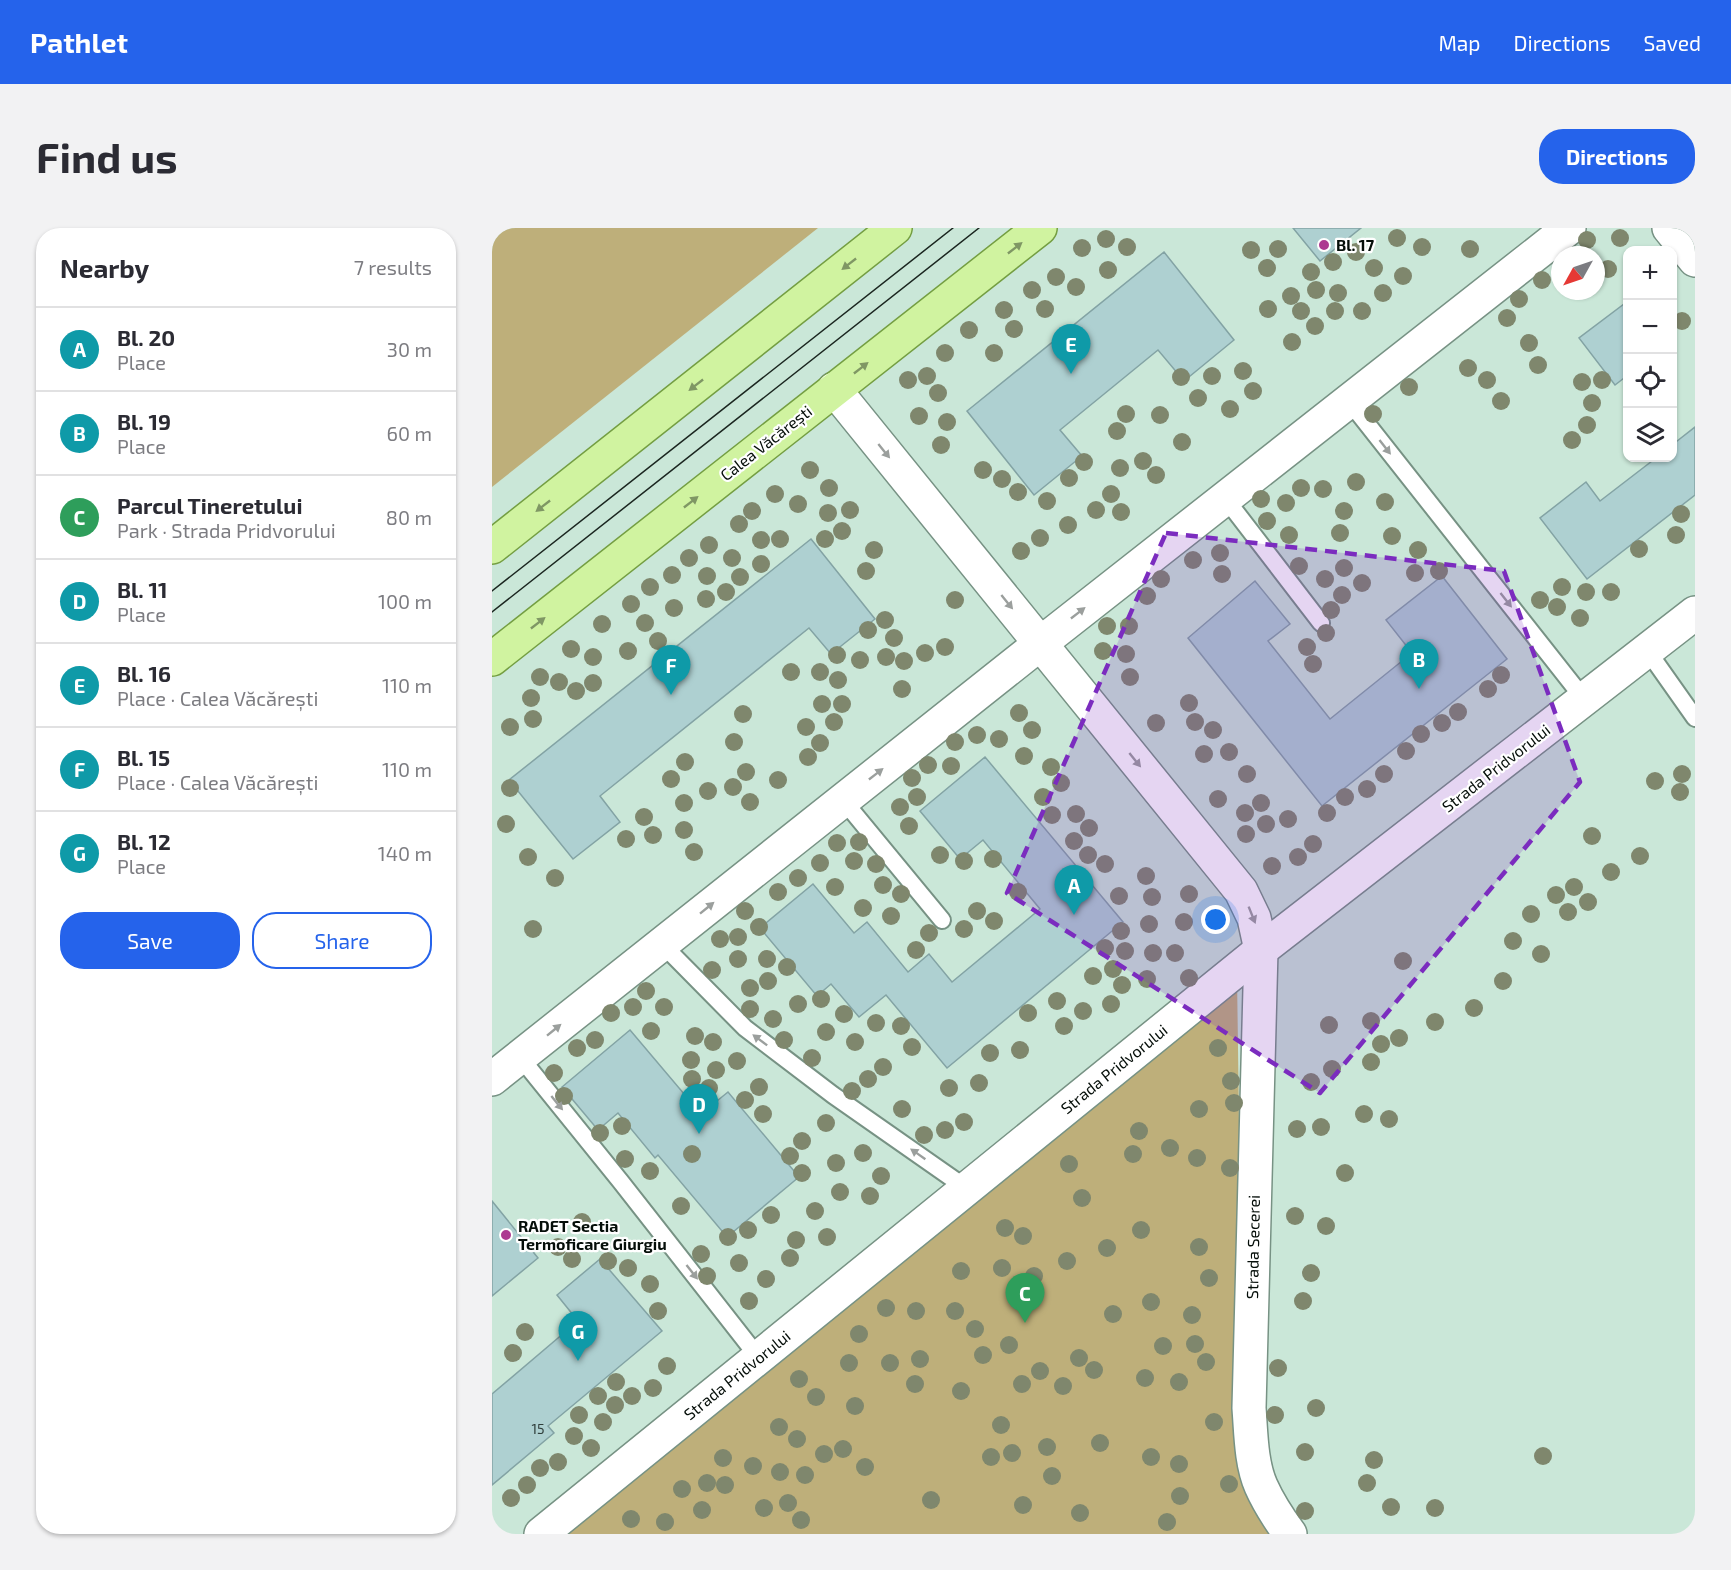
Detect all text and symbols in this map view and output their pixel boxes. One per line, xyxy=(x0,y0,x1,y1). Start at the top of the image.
text: Pathlet xyxy=(30,25,128,59)
text: Map xyxy=(1438,30,1481,55)
text: Directions xyxy=(1514,30,1610,55)
text: Saved xyxy=(1643,30,1701,55)
button: Directions xyxy=(1539,129,1695,184)
text: Find us xyxy=(36,131,178,181)
place label: Bl. 17 xyxy=(1336,235,1375,254)
marker: Bl. 17 xyxy=(1317,238,1331,252)
one-way arrow xyxy=(1007,243,1022,255)
north arrow xyxy=(1551,246,1605,300)
map controls xyxy=(1623,246,1677,462)
button: + xyxy=(1623,246,1677,300)
text: Nearby xyxy=(60,252,149,283)
text: 7 results xyxy=(354,255,432,279)
one-way arrow xyxy=(841,258,857,271)
button: − xyxy=(1623,300,1677,354)
text: Bl. 20 xyxy=(117,324,175,350)
pin: E xyxy=(1052,324,1090,374)
text: A xyxy=(73,337,86,361)
text: 30 m xyxy=(387,337,432,361)
text: Place xyxy=(117,350,166,374)
button: locate xyxy=(1623,354,1677,408)
one-way arrow xyxy=(853,362,869,375)
one-way arrow xyxy=(688,379,704,392)
street label: Calea Văcărești xyxy=(716,401,816,486)
text: Bl. 19 xyxy=(117,408,171,434)
button: layers xyxy=(1623,408,1677,462)
text: B xyxy=(73,421,86,445)
text: 60 m xyxy=(387,421,432,445)
text: Place xyxy=(117,434,166,458)
one-way arrow xyxy=(1379,439,1391,454)
one-way arrow xyxy=(878,443,891,459)
text: Parcul Tineretului xyxy=(117,492,302,518)
one-way arrow xyxy=(683,495,699,508)
one-way arrow xyxy=(535,500,551,513)
text: C xyxy=(74,505,85,529)
text: 80 m xyxy=(386,505,432,529)
text: Park · Strada Pridvorului xyxy=(117,518,336,542)
text: Bl. 11 xyxy=(117,576,167,602)
text: D xyxy=(73,589,86,613)
text: 100 m xyxy=(378,589,432,613)
one-way arrow xyxy=(1499,592,1512,608)
one-way arrow xyxy=(1001,594,1014,610)
text: Place xyxy=(117,602,166,626)
one-way arrow xyxy=(1070,607,1086,620)
one-way arrow xyxy=(530,616,546,629)
pin: B xyxy=(1400,640,1438,689)
pin: F xyxy=(652,646,690,695)
text: Bl. 16 xyxy=(117,660,171,686)
text: E xyxy=(74,673,85,697)
text: 110 m xyxy=(382,673,432,697)
text: Place · Calea Văcărești xyxy=(117,686,318,710)
street label: Strada Pridvorului xyxy=(1438,720,1553,816)
text: Bl. 15 xyxy=(117,744,170,770)
one-way arrow xyxy=(1128,752,1141,768)
text: F xyxy=(74,757,85,781)
text: 110 m xyxy=(382,757,432,781)
one-way arrow xyxy=(868,767,884,780)
text: Place · Calea Văcărești xyxy=(117,770,318,794)
text: Bl. 12 xyxy=(117,828,171,854)
text: G xyxy=(73,841,86,865)
text: 140 m xyxy=(378,841,432,865)
text: Place xyxy=(117,854,166,878)
pin: A xyxy=(1054,866,1094,915)
one-way arrow xyxy=(699,902,715,915)
your location xyxy=(1201,905,1230,934)
one-way arrow xyxy=(1247,906,1257,924)
button: Save xyxy=(60,912,240,969)
button: Share xyxy=(252,912,432,969)
street label: Strada Pridvorului xyxy=(1057,1020,1171,1117)
one-way arrow xyxy=(546,1023,562,1036)
one-way arrow xyxy=(753,1035,768,1047)
pin: D xyxy=(680,1084,718,1134)
one-way arrow xyxy=(551,1095,563,1110)
one-way arrow xyxy=(911,1148,927,1160)
street label: Strada Secerei xyxy=(1242,1195,1263,1299)
place label: RADET Sectia Termoficare Giurgiu xyxy=(518,1216,667,1253)
marker: RADET Sectia Termoficare Giurgiu xyxy=(499,1228,513,1242)
one-way arrow xyxy=(685,1264,697,1279)
pin: C xyxy=(1006,1274,1044,1323)
pin: G xyxy=(558,1312,598,1361)
street label: Strada Pridvorului xyxy=(680,1326,794,1423)
house number: 15 xyxy=(531,1420,545,1437)

